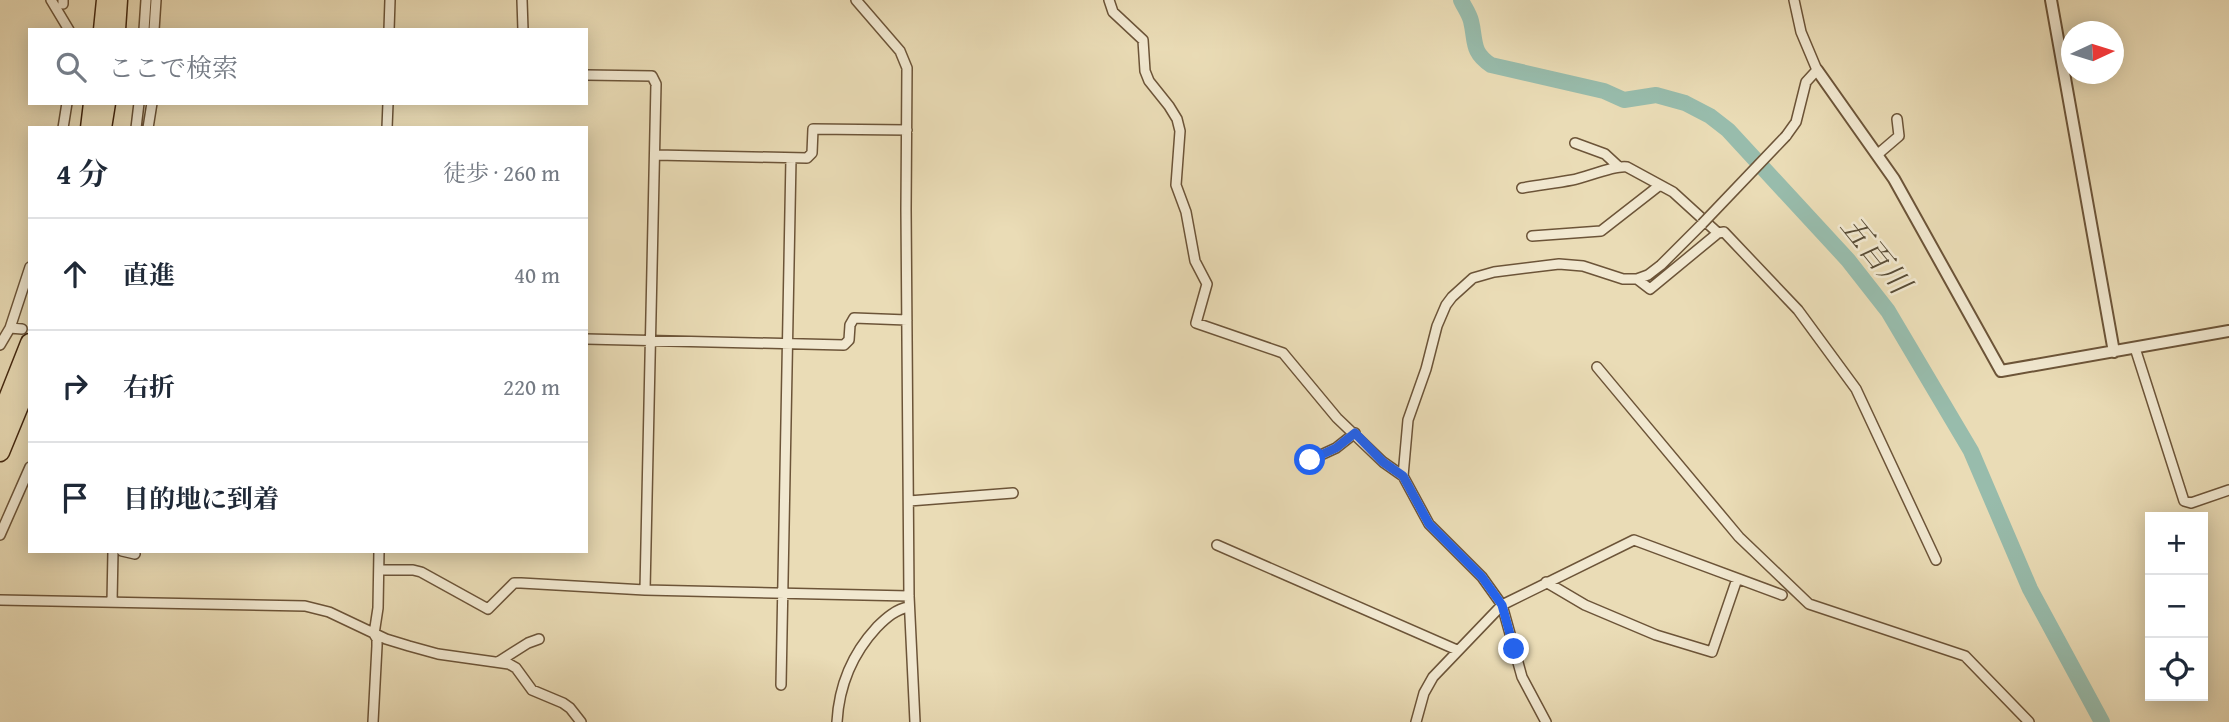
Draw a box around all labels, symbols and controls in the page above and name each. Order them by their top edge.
north arrow [2061,21,2124,84]
search box [28,28,588,105]
icon: search [52,48,90,86]
text: ここで検索 [108,48,238,87]
text: 4 分 [56,151,108,195]
text: 徒歩 · 260 m [443,156,560,189]
water label: 五百川 [1831,205,1923,305]
icon: ahead [56,255,94,293]
text: 直進 [123,255,175,294]
text: 40 m [514,258,560,291]
icon: right [56,367,94,405]
text: 右折 [123,367,175,406]
text: 220 m [503,370,560,403]
route start [1294,444,1325,475]
icon: arrive [56,479,94,517]
text: 目的地に到着 [123,479,279,518]
map controls [2145,512,2208,701]
button: + [2145,512,2208,575]
button: − [2145,575,2208,638]
route end [1498,633,1529,664]
button: locate [2145,638,2208,701]

